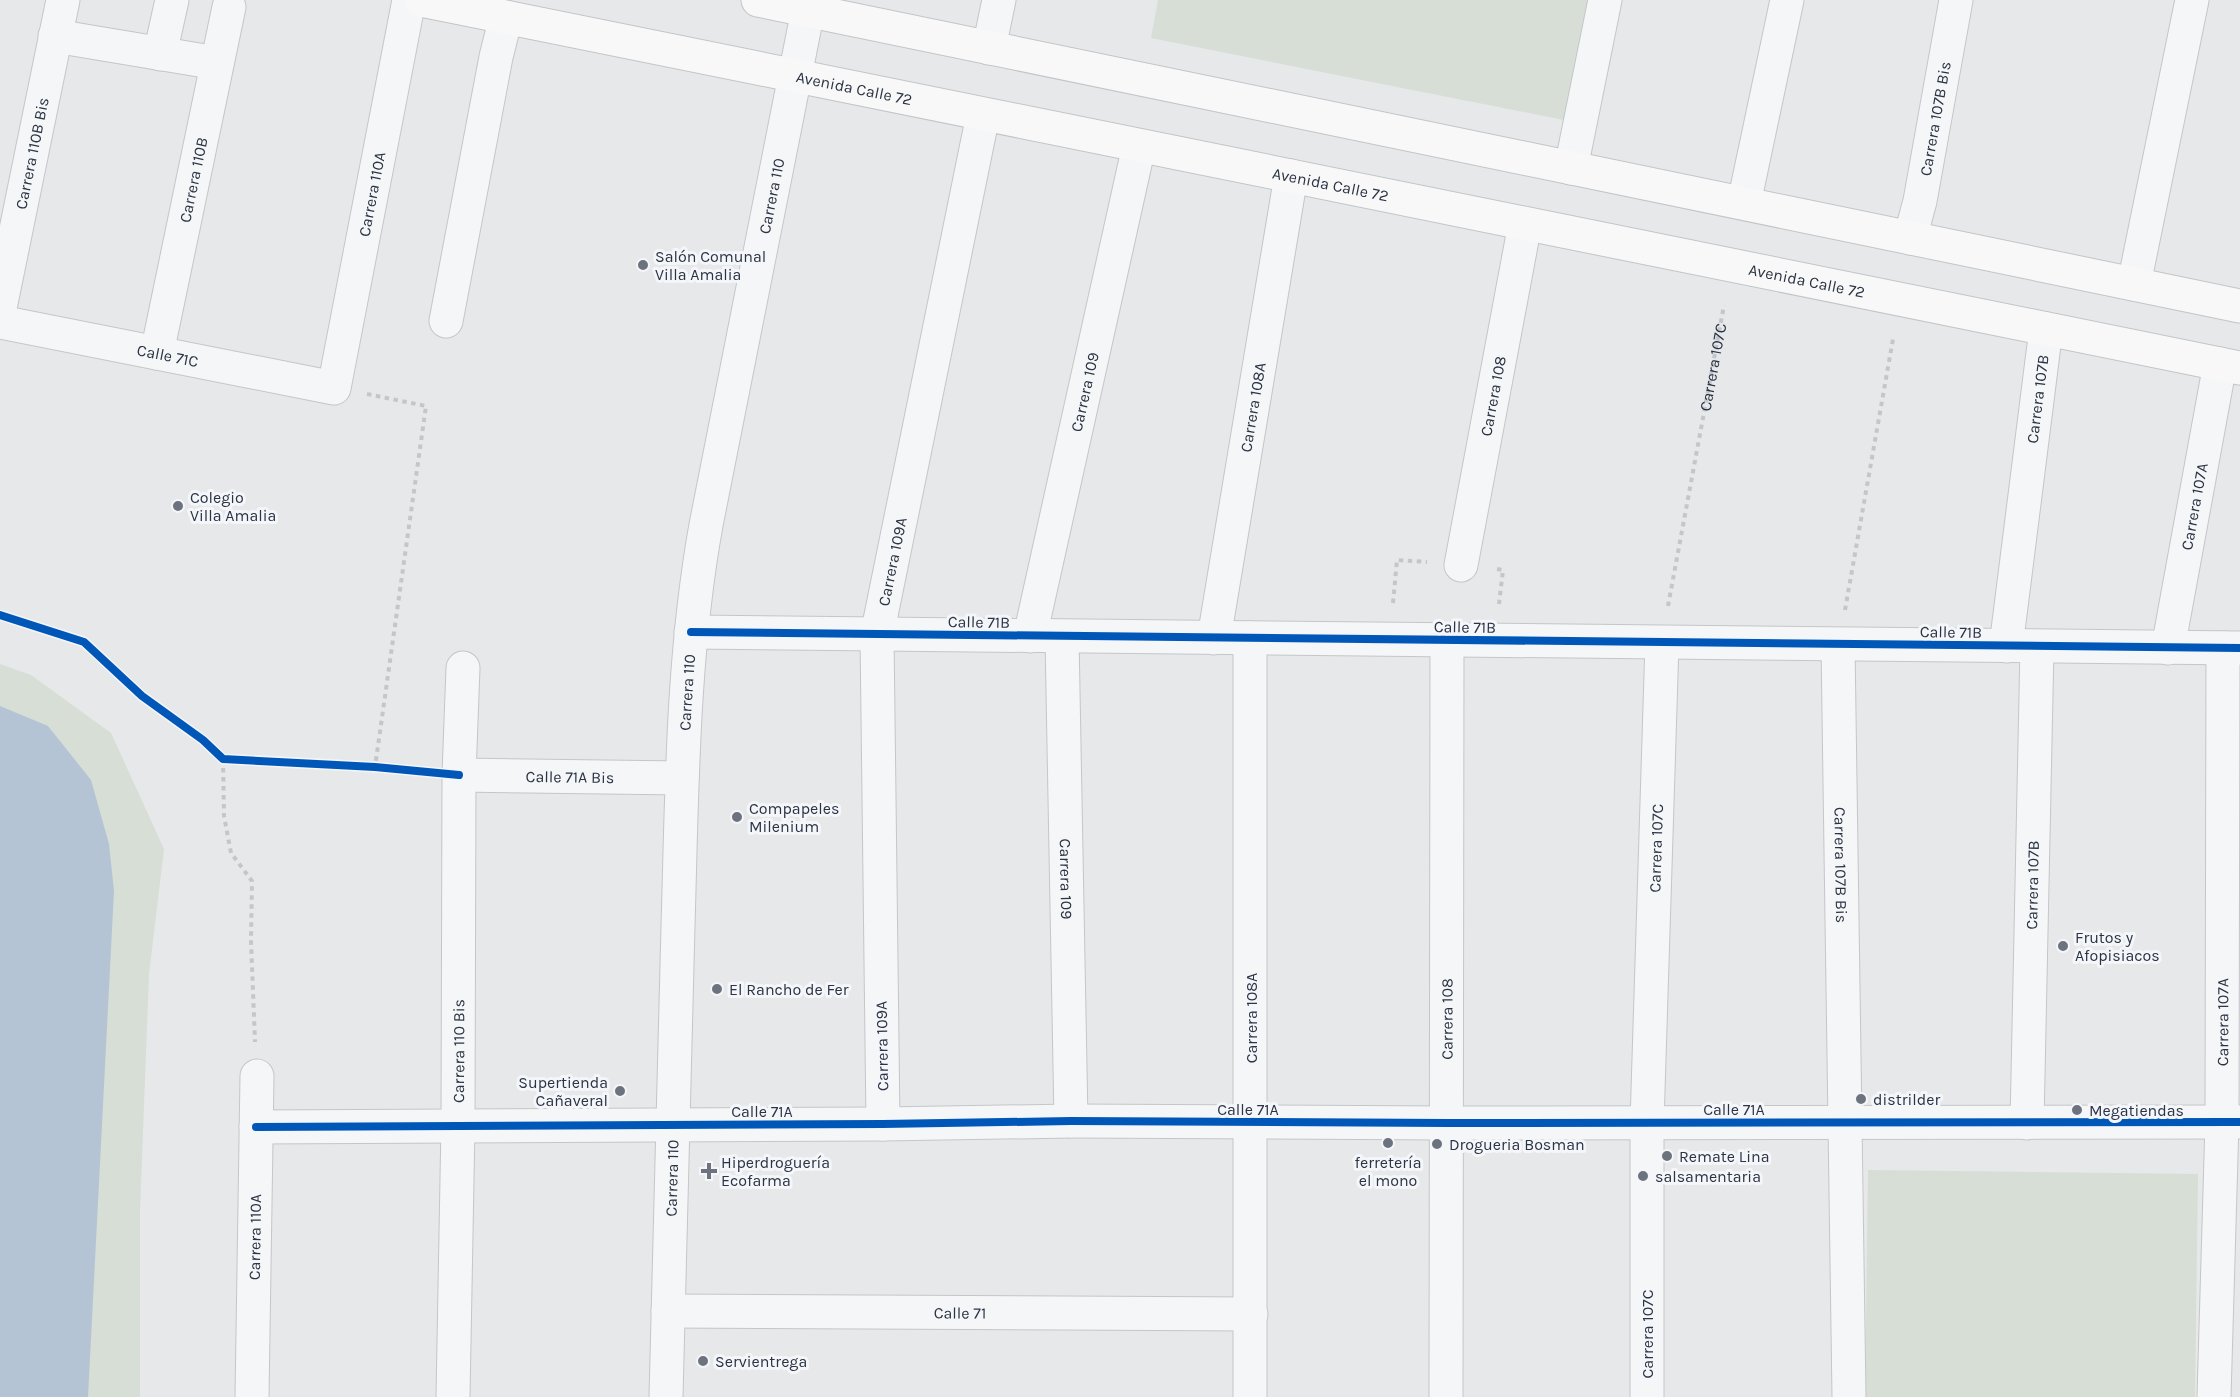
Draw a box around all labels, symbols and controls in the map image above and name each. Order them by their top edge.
street label: Carrera 107B Bis [1915,60,1954,177]
street label: Avenida Calle 72 [794,67,914,109]
street label: Carrera 110B Bis [11,96,52,211]
street label: Carrera 110B [175,135,211,224]
street label: Carrera 110A [354,150,389,238]
street label: Carrera 110 [754,156,788,236]
street label: Avenida Calle 72 [1271,163,1390,205]
place label: Salón Comunal Villa Amalia [655,247,766,284]
marker: Salón Comunal Villa Amalia [636,258,650,272]
street label: Avenida Calle 72 [1747,259,1867,301]
street label: Carrera 107C [1695,321,1730,413]
street label: Calle 71C [135,340,200,371]
street label: Carrera 109 [1066,350,1102,434]
street label: Carrera 108 [1476,354,1510,438]
street label: Carrera 107B [2022,354,2052,444]
street label: Carrera 108A [1236,361,1269,453]
street label: Carrera 107A [2177,461,2211,552]
place label: Colegio Villa Amalia [190,488,276,525]
marker: Colegio Villa Amalia [171,499,185,513]
street label: Carrera 109A [874,515,910,608]
street label: Calle 71B [948,612,1010,632]
street label: Calle 71B [1434,617,1496,637]
street label: Calle 71B [1920,622,1982,642]
street label: Carrera 110 [675,653,699,731]
street label: Calle 71A Bis [526,766,614,787]
place label: Compapeles Milenium [749,799,839,836]
street label: Carrera 107C [1645,803,1666,893]
street label: Carrera 107B Bis [1831,807,1852,923]
marker: Compapeles Milenium [730,810,744,824]
street label: Carrera 109 [1056,838,1077,920]
street label: Carrera 107B [2022,840,2042,930]
place label: Frutos y Afopisiacos [2075,928,2160,965]
marker: Frutos y Afopisiacos [2056,939,2070,953]
street label: Carrera 108A [1242,973,1261,1063]
street label: Carrera 108 [1437,978,1456,1060]
street label: Carrera 107A [2213,978,2232,1066]
place label: El Rancho de Fer [729,980,849,999]
marker: El Rancho de Fer [710,982,724,996]
street label: Carrera 110 Bis [449,999,468,1103]
street label: Carrera 109A [872,1001,892,1091]
place label: Supertienda Cañaveral [518,1073,608,1110]
marker: Supertienda Cañaveral [613,1084,627,1098]
place label: distrilder [1873,1090,1940,1109]
marker: distrilder [1854,1092,1868,1106]
street label: Calle 71A [1217,1100,1279,1119]
street label: Calle 71A [1703,1100,1765,1119]
place label: Megatiendas [2089,1101,2184,1120]
street label: Calle 71A [731,1102,793,1121]
marker: Megatiendas [2070,1103,2084,1117]
place label: Drogueria Bosman [1449,1135,1585,1154]
marker: ferretería el mono [1381,1136,1395,1150]
marker: Drogueria Bosman [1430,1137,1444,1151]
street label: Carrera 110 [661,1139,682,1217]
place label: Remate Lina [1679,1147,1770,1166]
marker: Remate Lina [1660,1149,1674,1163]
place label: Hiperdroguería Ecofarma [721,1153,830,1190]
place label: ferretería el mono [1354,1153,1422,1190]
marker: Hiperdroguería Ecofarma [702,1164,716,1178]
place label: salsamentaria [1655,1167,1761,1186]
marker: salsamentaria [1636,1169,1650,1183]
street label: Carrera 110A [244,1194,265,1280]
street label: Carrera 107C [1638,1289,1657,1378]
street label: Calle 71 [934,1303,986,1322]
place label: Servientrega [715,1352,807,1371]
marker: Servientrega [696,1354,710,1368]

